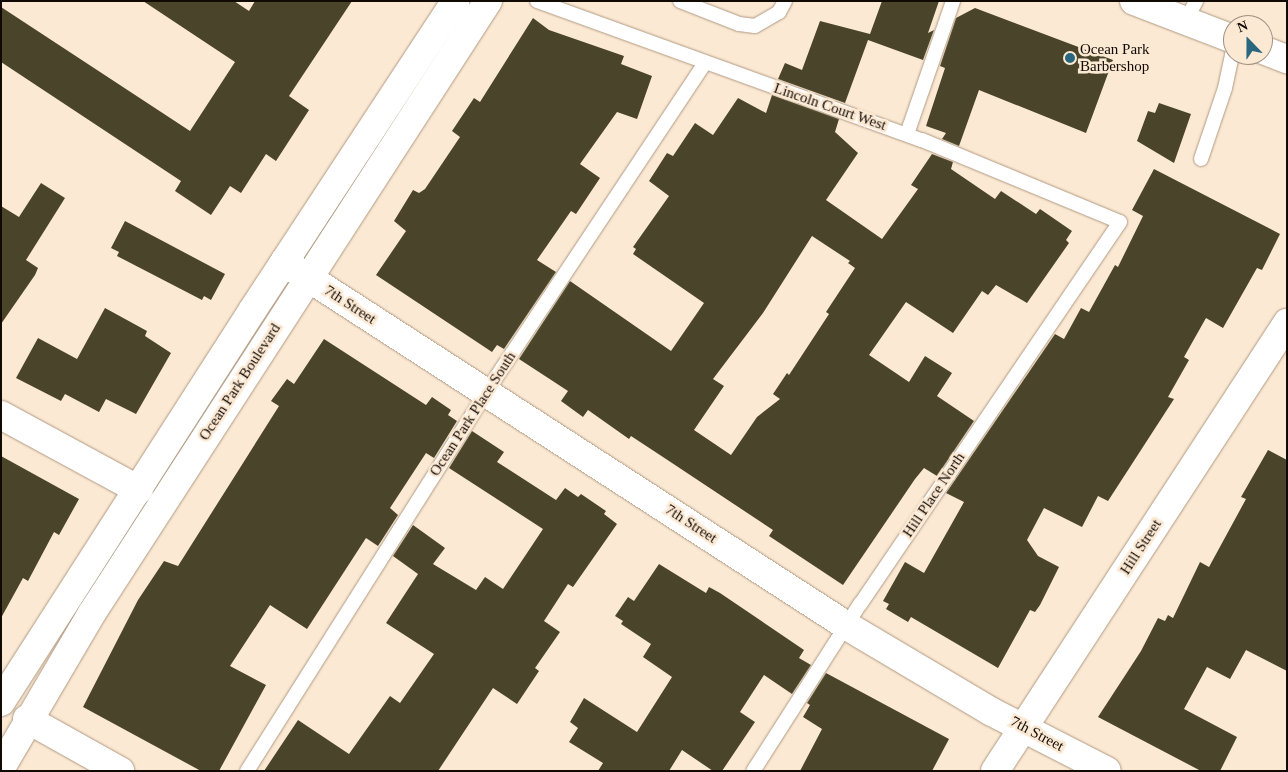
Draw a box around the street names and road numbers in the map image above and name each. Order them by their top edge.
street label: Lincoln Court West [771,79,889,135]
street label: 7th Street [321,282,379,328]
street label: Ocean Park Boulevard [195,320,285,444]
street label: Ocean Park Place South [426,348,520,480]
street label: Hill Place North [899,449,969,541]
street label: 7th Street [662,501,720,547]
street label: Hill Street [1117,516,1165,578]
street label: 7th Street [1007,712,1067,756]

